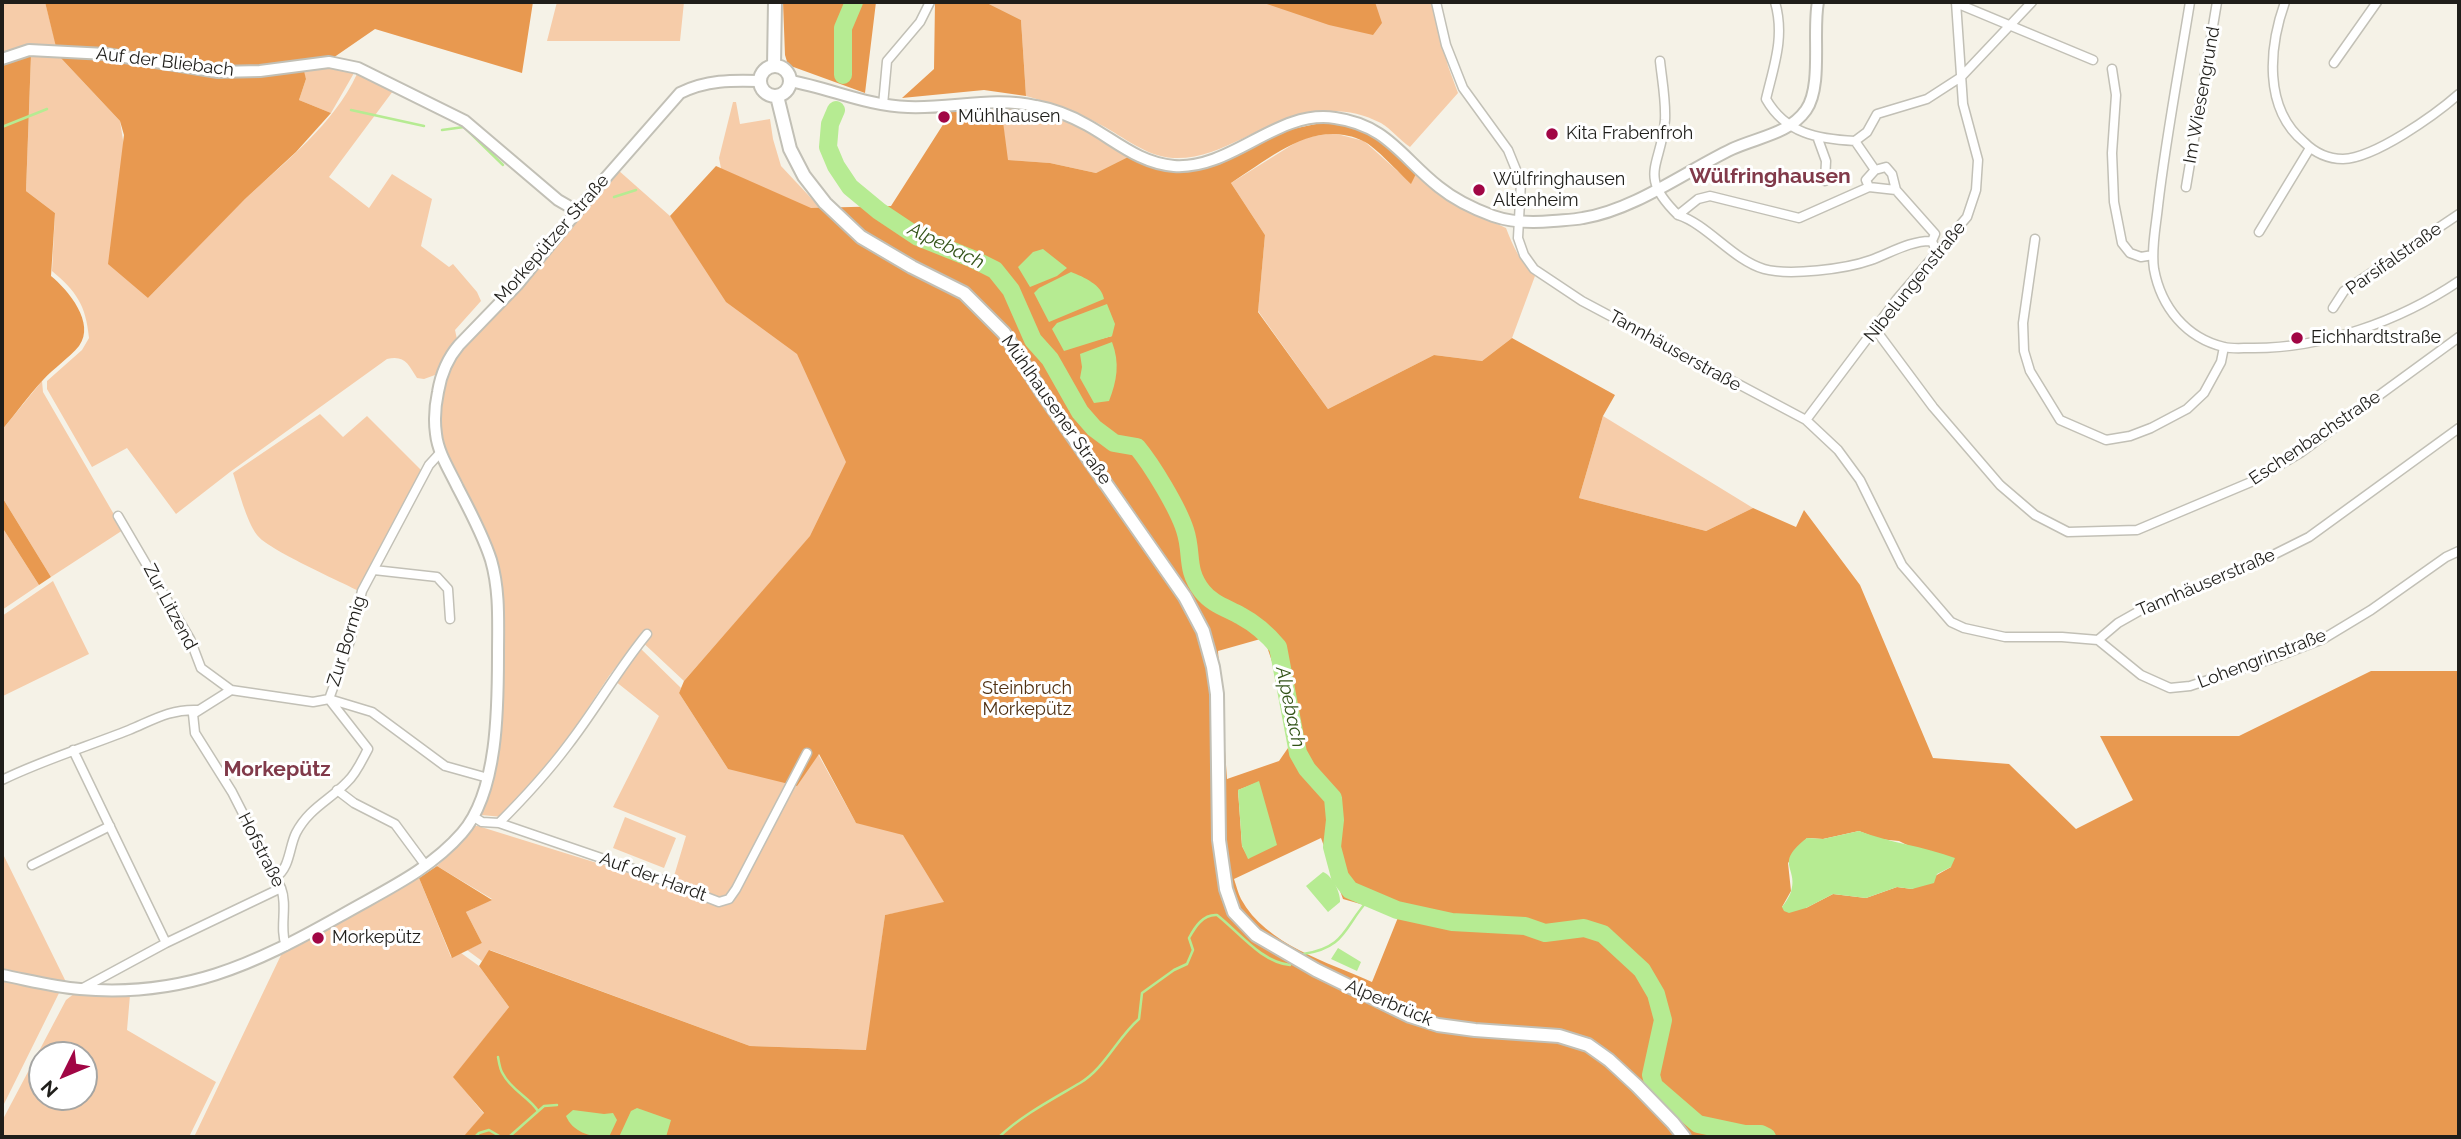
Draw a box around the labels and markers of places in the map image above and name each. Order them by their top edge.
place label: Mühlhausen [958,106,1061,128]
marker: Mühlhausen [936,109,952,125]
place label: Kita Frabenfroh [1566,123,1693,145]
marker: Kita Frabenfroh [1544,126,1560,142]
place label: Wülfringhausen Altenheim [1493,169,1625,212]
marker: Wülfringhausen Altenheim [1471,182,1487,198]
place label: Eichhardtstraße [2311,327,2441,349]
marker: Eichhardtstraße [2289,330,2305,346]
place label: Morkepütz [332,927,421,949]
marker: Morkepütz [310,930,326,946]

